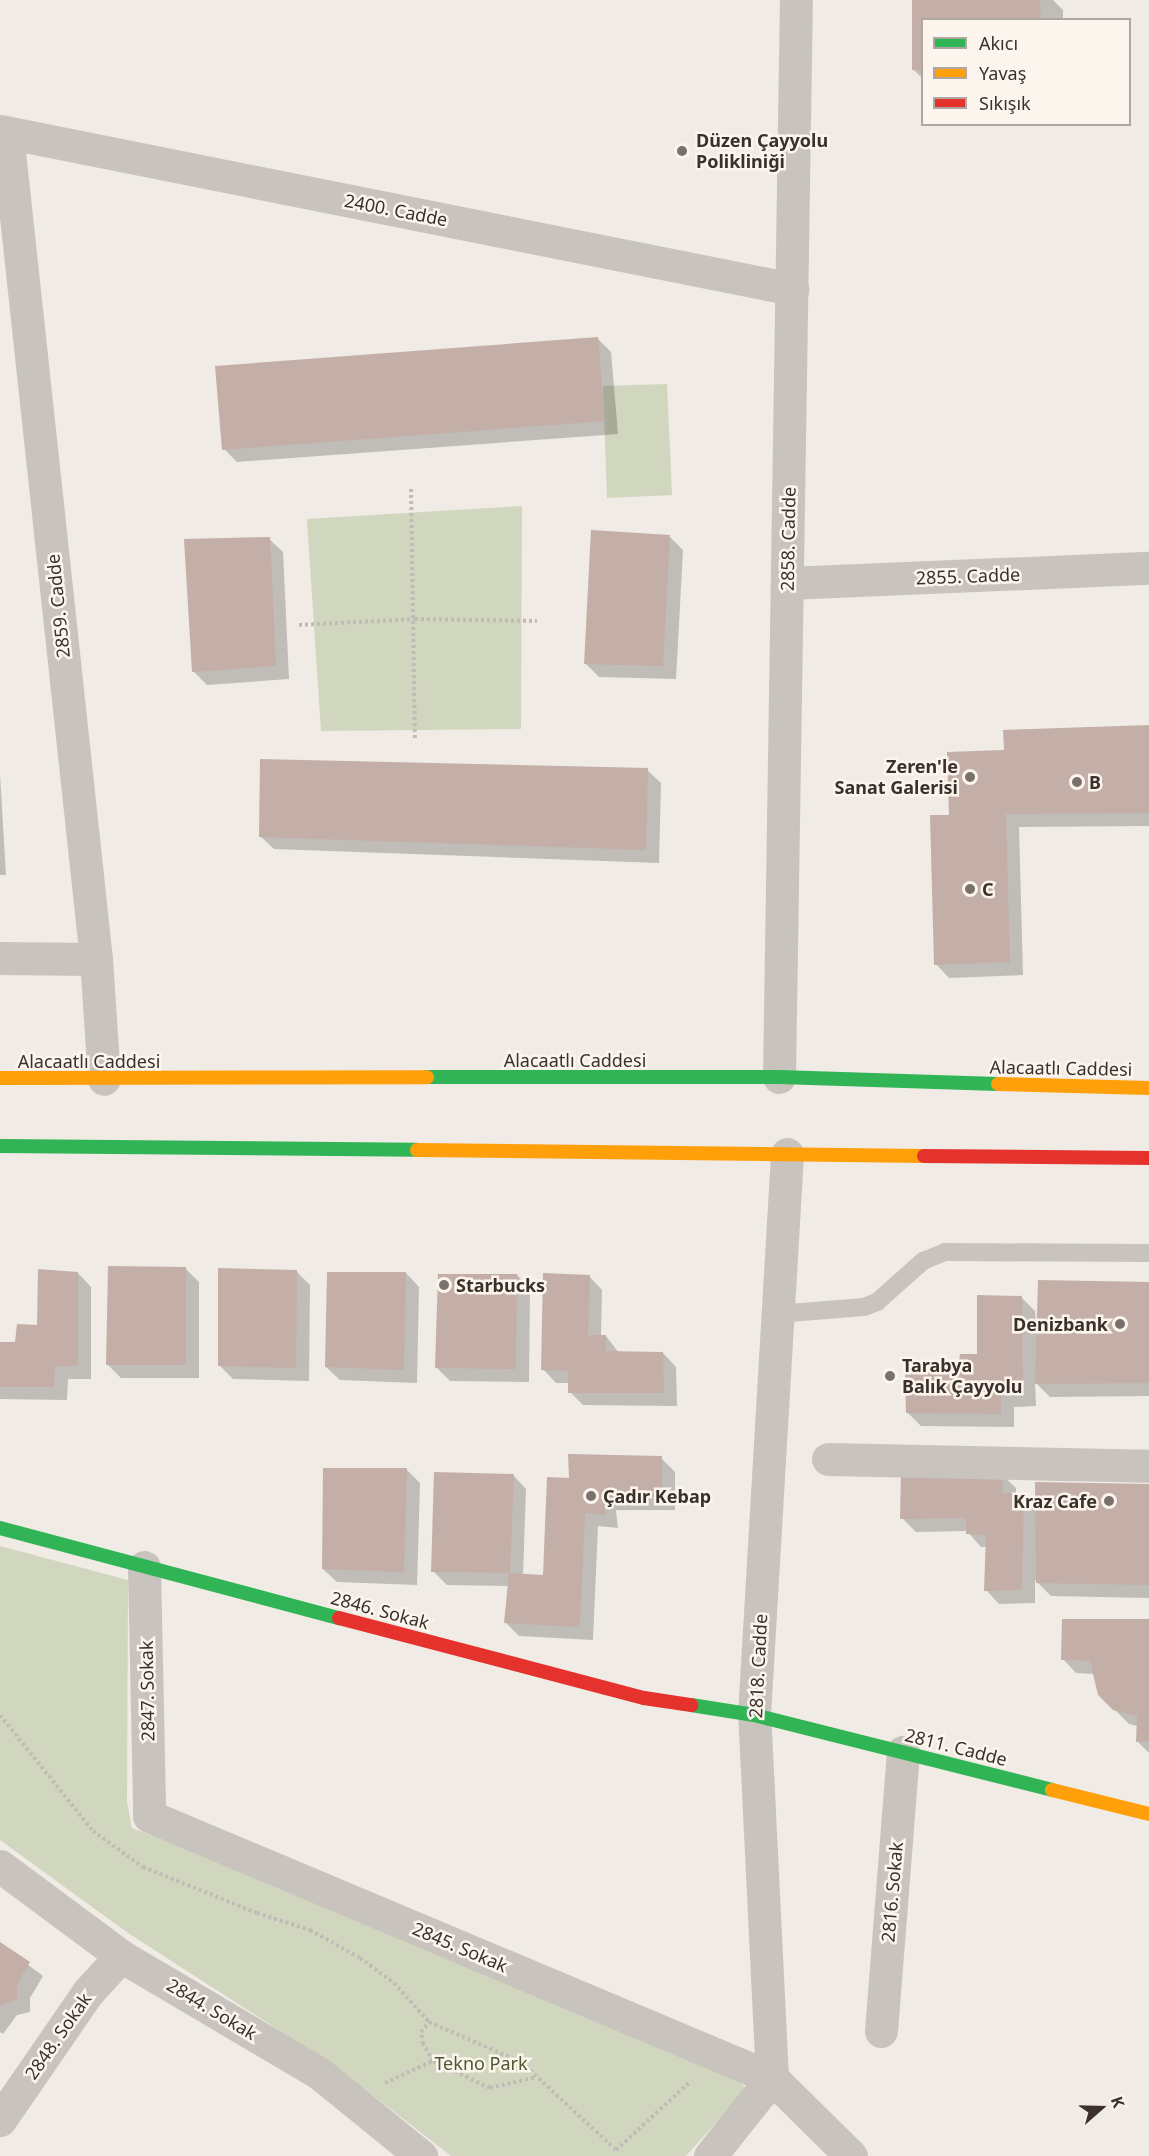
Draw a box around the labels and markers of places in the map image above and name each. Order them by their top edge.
place label: Düzen Çayyolu Polikliniği [696,130,828,172]
marker: Düzen Çayyolu Polikliniği [673,142,691,160]
place label: Zeren'le Sanat Galerisi [835,756,958,798]
marker: Zeren'le Sanat Galerisi [963,770,977,784]
place label: B [1089,771,1101,793]
marker: B [1070,775,1084,789]
place label: C [982,878,994,900]
marker: C [963,882,977,896]
place label: Starbucks [456,1274,545,1296]
marker: Starbucks [437,1278,451,1292]
place label: Denizbank [1013,1313,1108,1335]
marker: Denizbank [1113,1317,1127,1331]
place label: Tarabya Balık Çayyolu [902,1355,1023,1398]
marker: Tarabya Balık Çayyolu [883,1369,897,1383]
place label: Çadır Kebap [603,1485,711,1507]
marker: Çadır Kebap [584,1489,598,1503]
place label: Kraz Cafe [1013,1490,1097,1512]
marker: Kraz Cafe [1102,1494,1116,1508]

